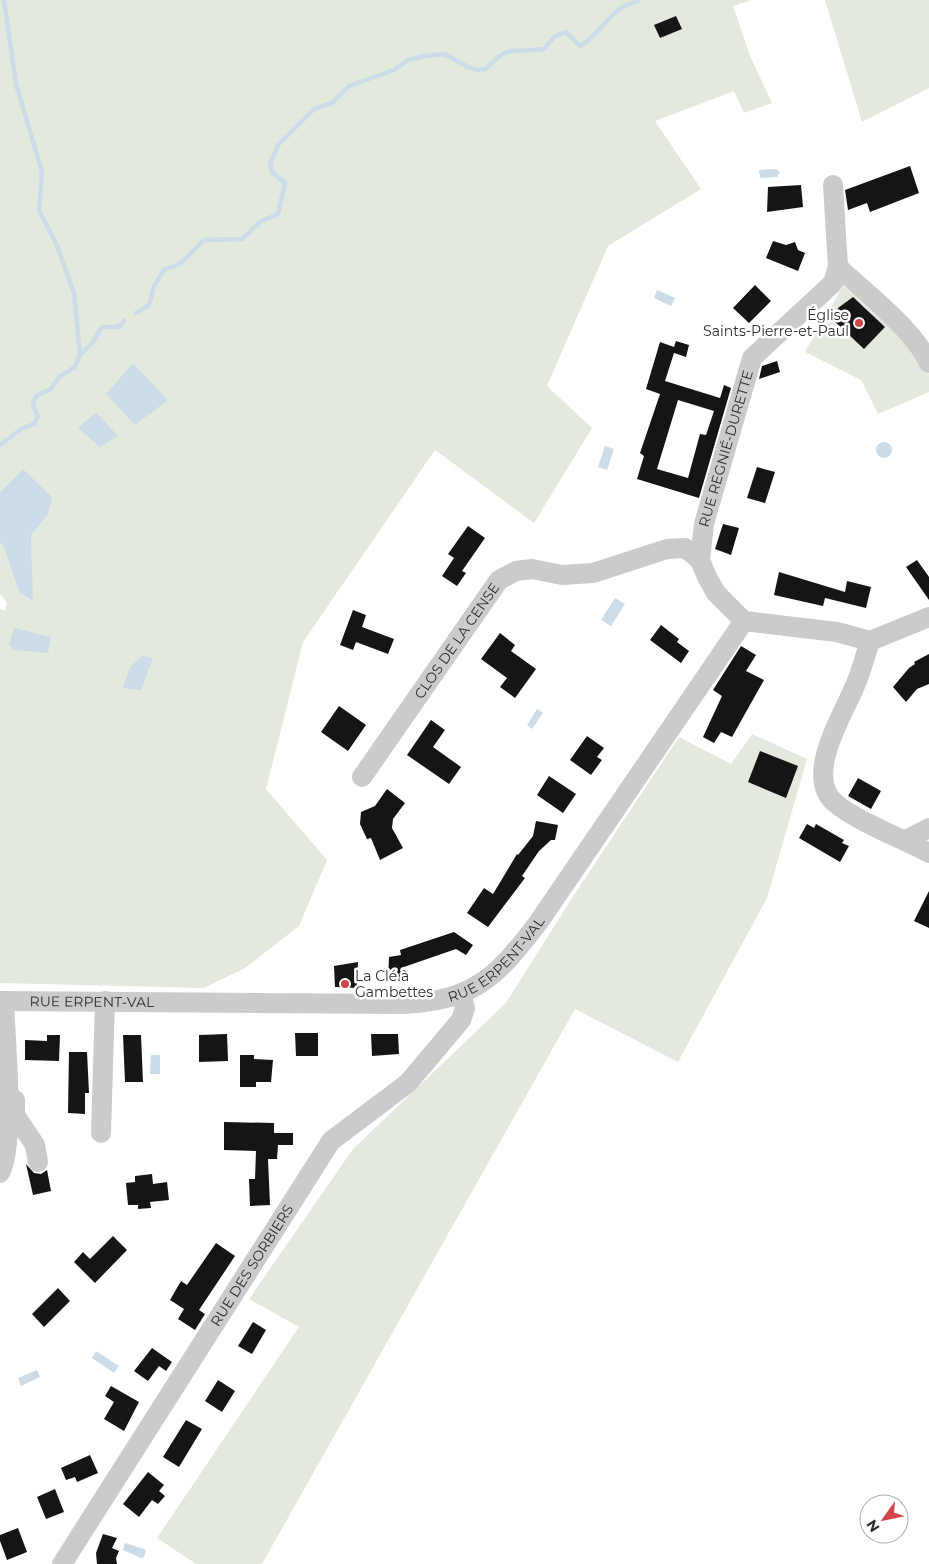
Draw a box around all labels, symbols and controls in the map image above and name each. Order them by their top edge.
place label: Église Saints-Pierre-et-Paul [703,306,849,340]
marker: Église Saints-Pierre-et-Paul [853,317,865,329]
street label: RUE REGNIÉ-DURETTE [695,368,757,529]
street label: CLOS DE LA CENSE [410,579,503,702]
street label: RUE ERPENT-VAL [446,913,549,1006]
place label: La Clé à Gambettes [355,967,433,1001]
marker: La Clé à Gambettes [339,978,351,990]
street label: RUE ERPENT-VAL [30,992,155,1011]
street label: RUE DES SORBIERS [207,1201,297,1330]
north arrow [859,1494,909,1544]
text: N [862,1516,884,1536]

